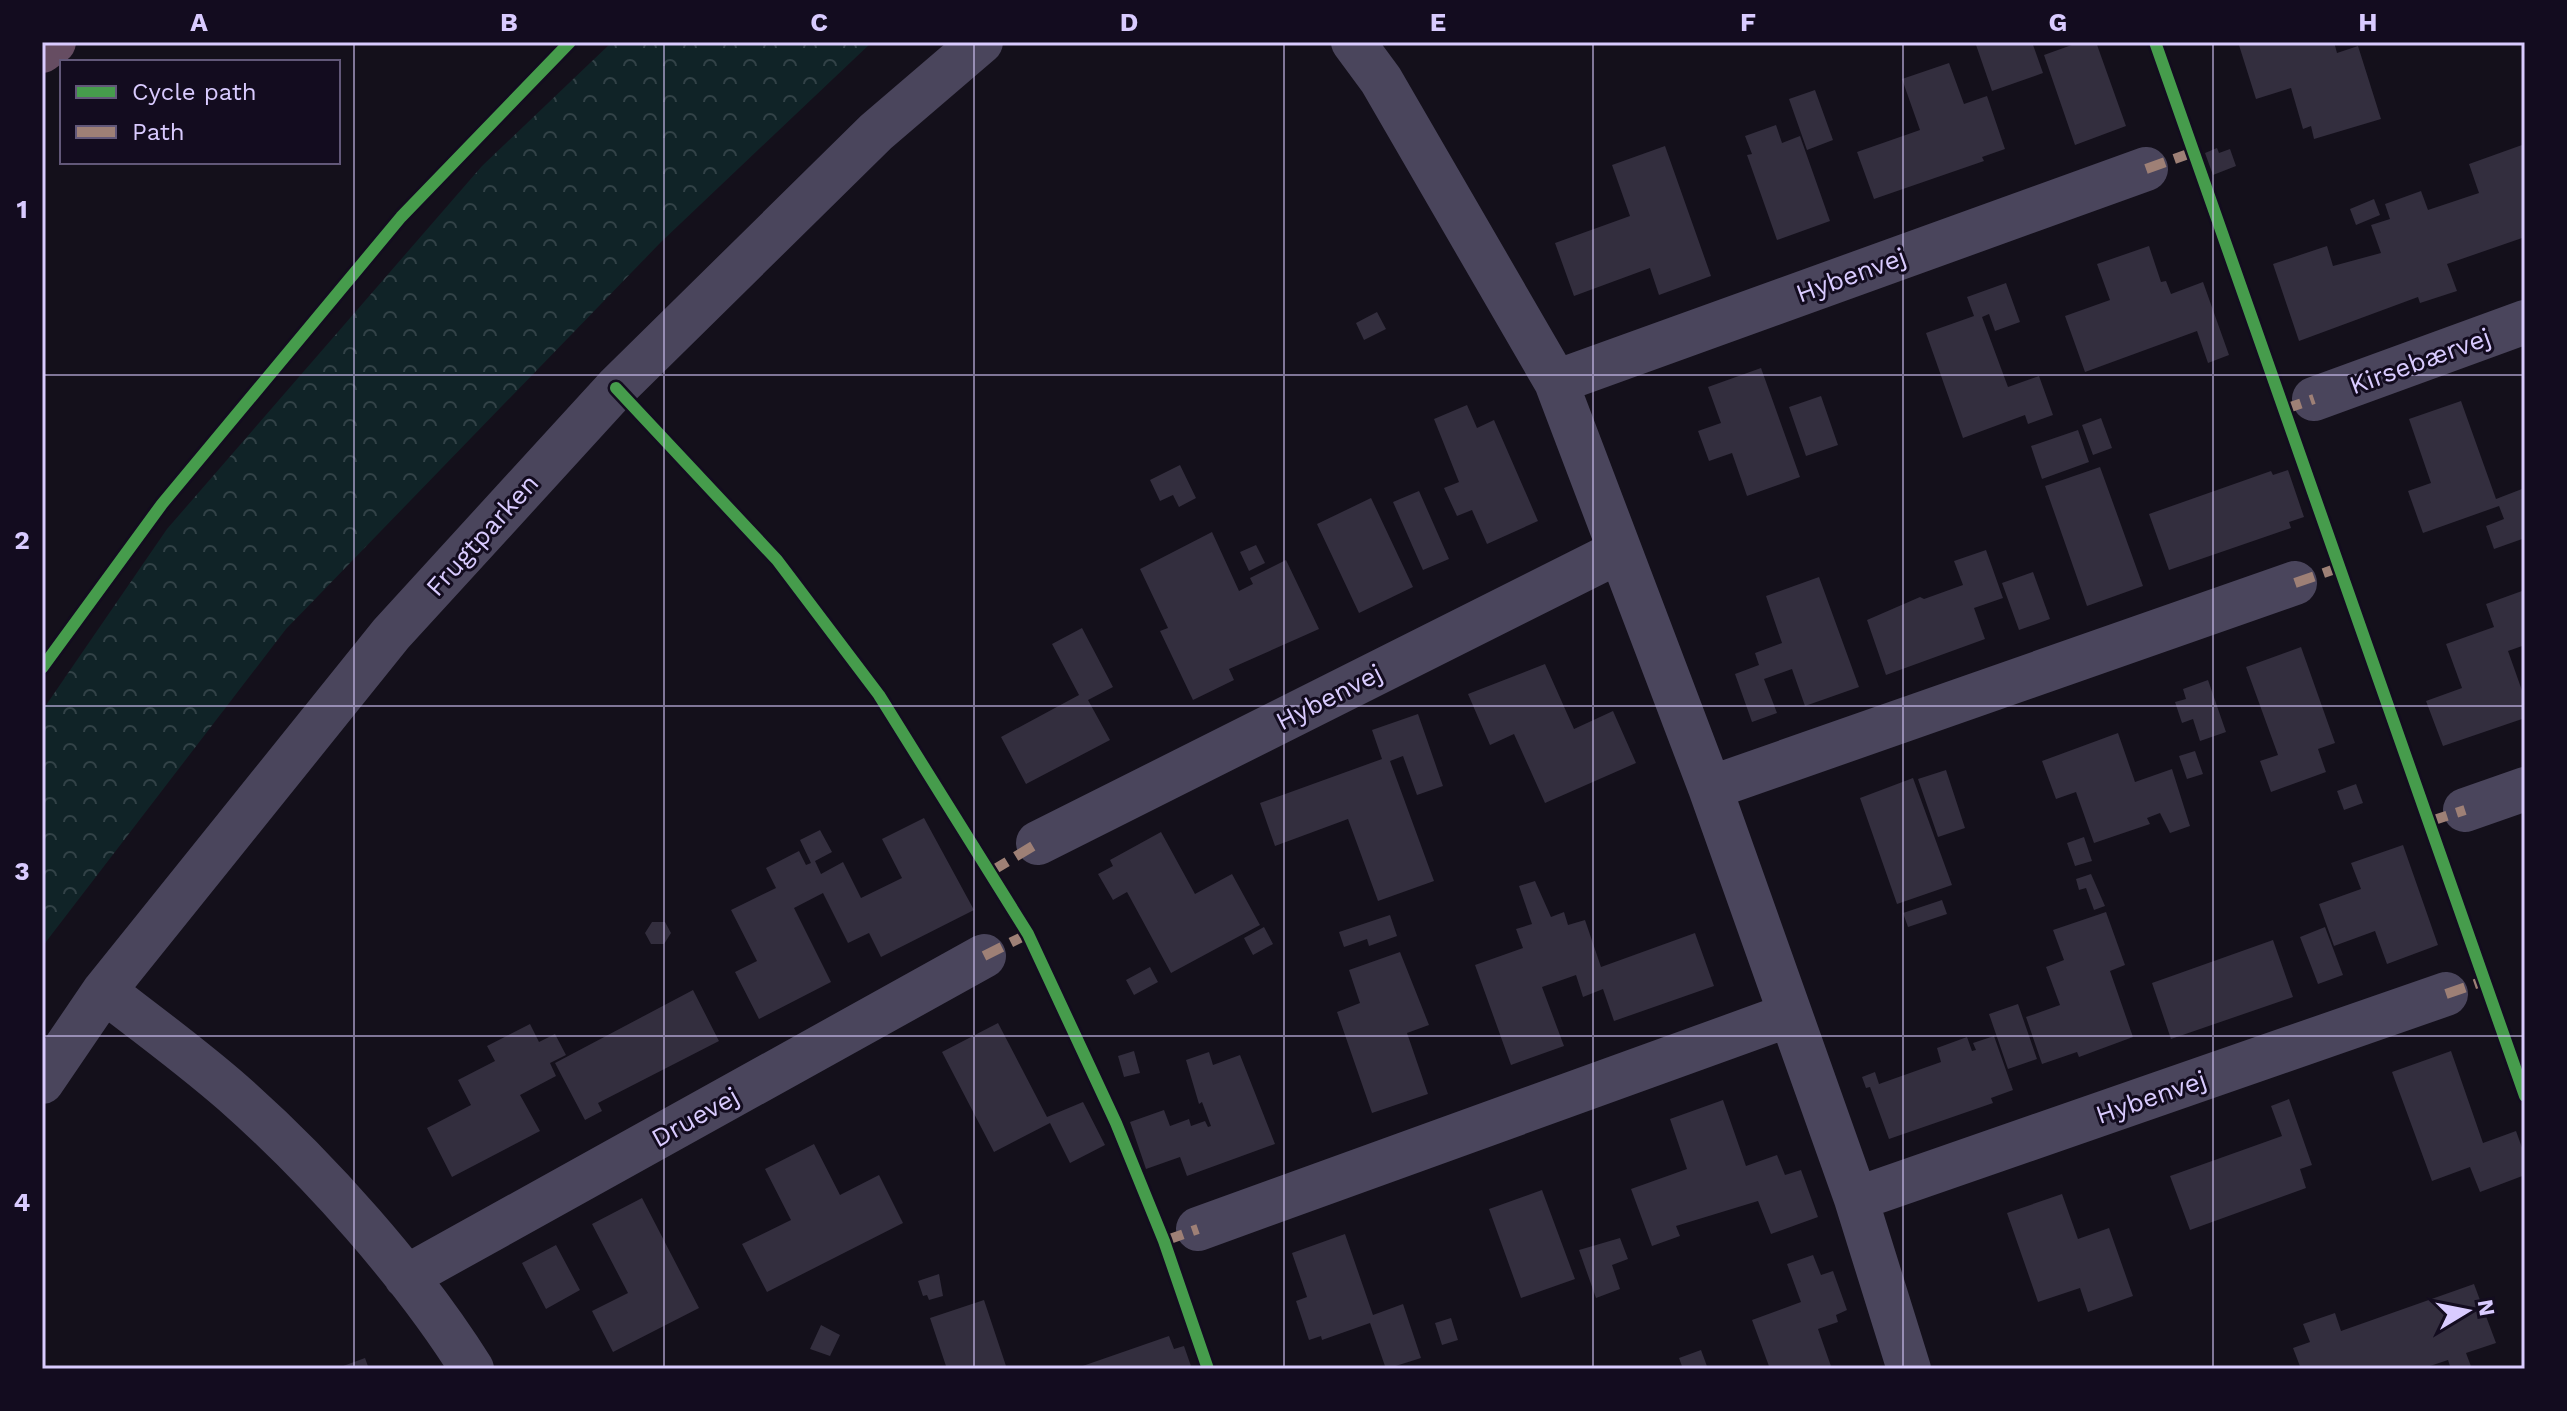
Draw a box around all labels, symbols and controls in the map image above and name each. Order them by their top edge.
text: A [190,7,208,37]
text: B [500,7,518,37]
text: C [810,7,828,37]
text: D [1120,7,1138,37]
text: E [1430,7,1446,37]
text: F [1740,7,1756,37]
text: G [2049,7,2067,37]
text: H [2358,7,2378,37]
legend [60,60,340,164]
text: Cycle path [132,78,257,106]
text: Path [132,118,185,146]
text: 1 [16,194,28,224]
street label: Hybenvej [1792,241,1910,309]
street label: Kirsebærvej [2345,322,2495,400]
street label: Frugtparken [420,468,544,602]
text: 2 [14,525,30,555]
street label: Hybenvej [1271,658,1387,736]
text: 3 [14,856,30,886]
street label: Hybenvej [2092,1064,2210,1130]
street label: Druevej [646,1081,744,1153]
text: 4 [14,1187,31,1217]
north arrow [2427,1271,2507,1351]
text: N [2472,1297,2500,1318]

